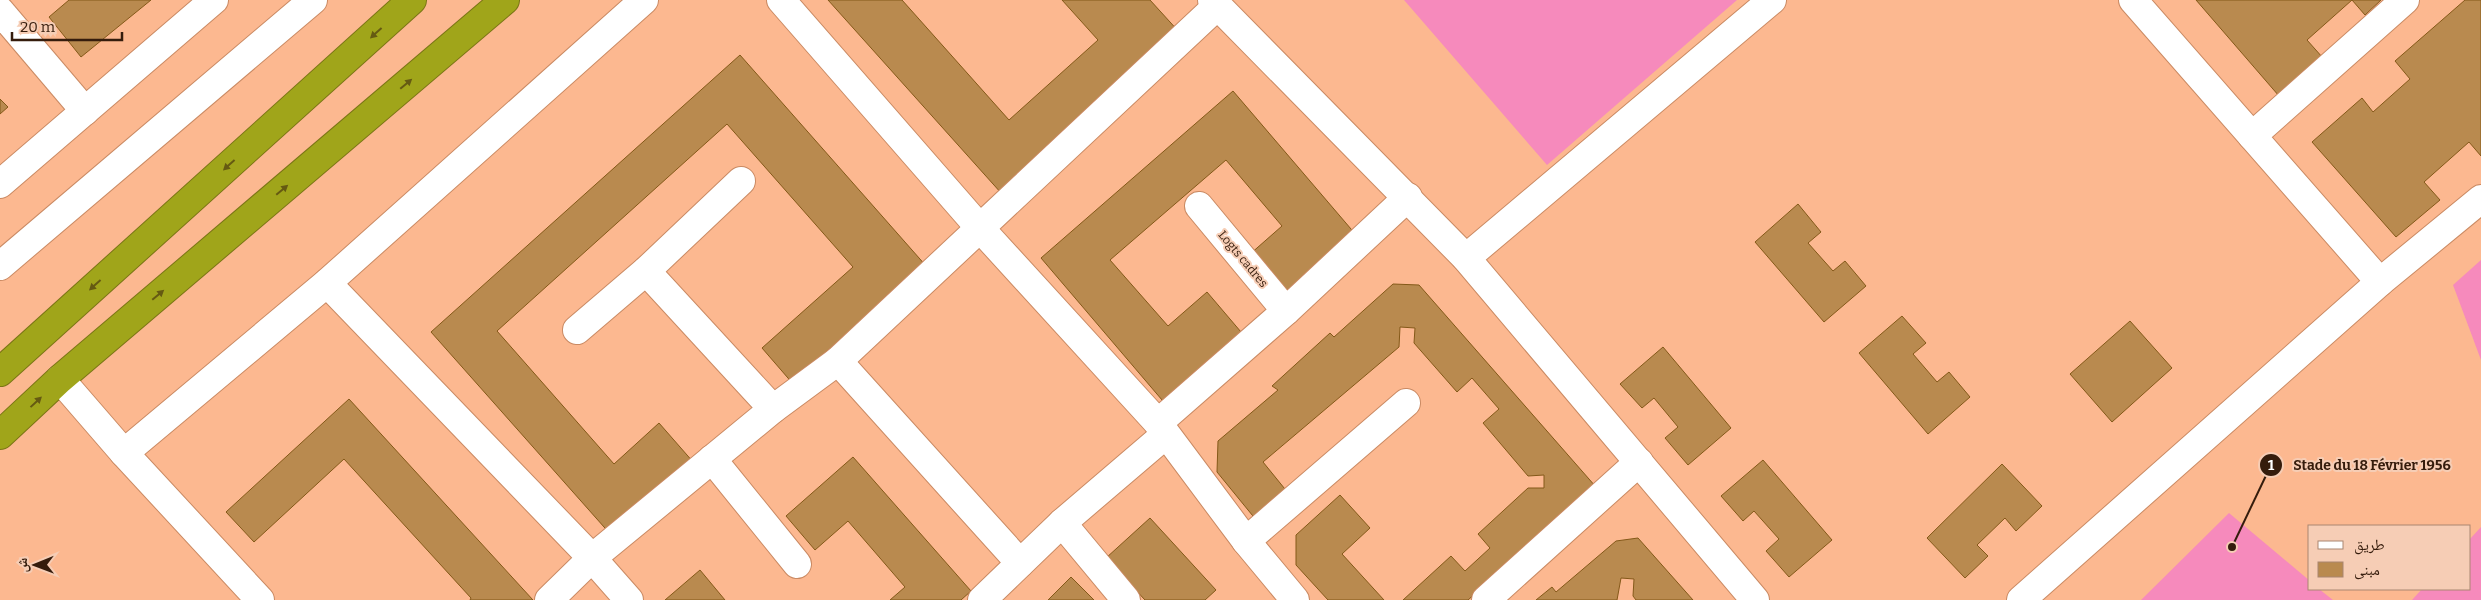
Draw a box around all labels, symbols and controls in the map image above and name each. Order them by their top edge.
scale bar [12,10,122,42]
text: 20 m [20,18,56,36]
one-way arrow [370,27,382,39]
one-way arrow [399,79,412,90]
one-way arrow [224,159,236,171]
one-way arrow [276,185,288,196]
street label: Logts cadres [1215,228,1271,290]
one-way arrow [89,280,102,291]
one-way arrow [152,290,165,301]
one-way arrow [29,396,41,408]
callout: Stade du 18 Février 1956 [2259,450,2461,479]
text: 1 [2268,456,2275,474]
text: Stade du 18 Février 1956 [2293,457,2451,474]
legend [2308,525,2471,590]
text: طريق [2354,536,2385,555]
north arrow [10,540,60,590]
text: ش [14,558,31,573]
text: مبنى [2354,561,2380,580]

